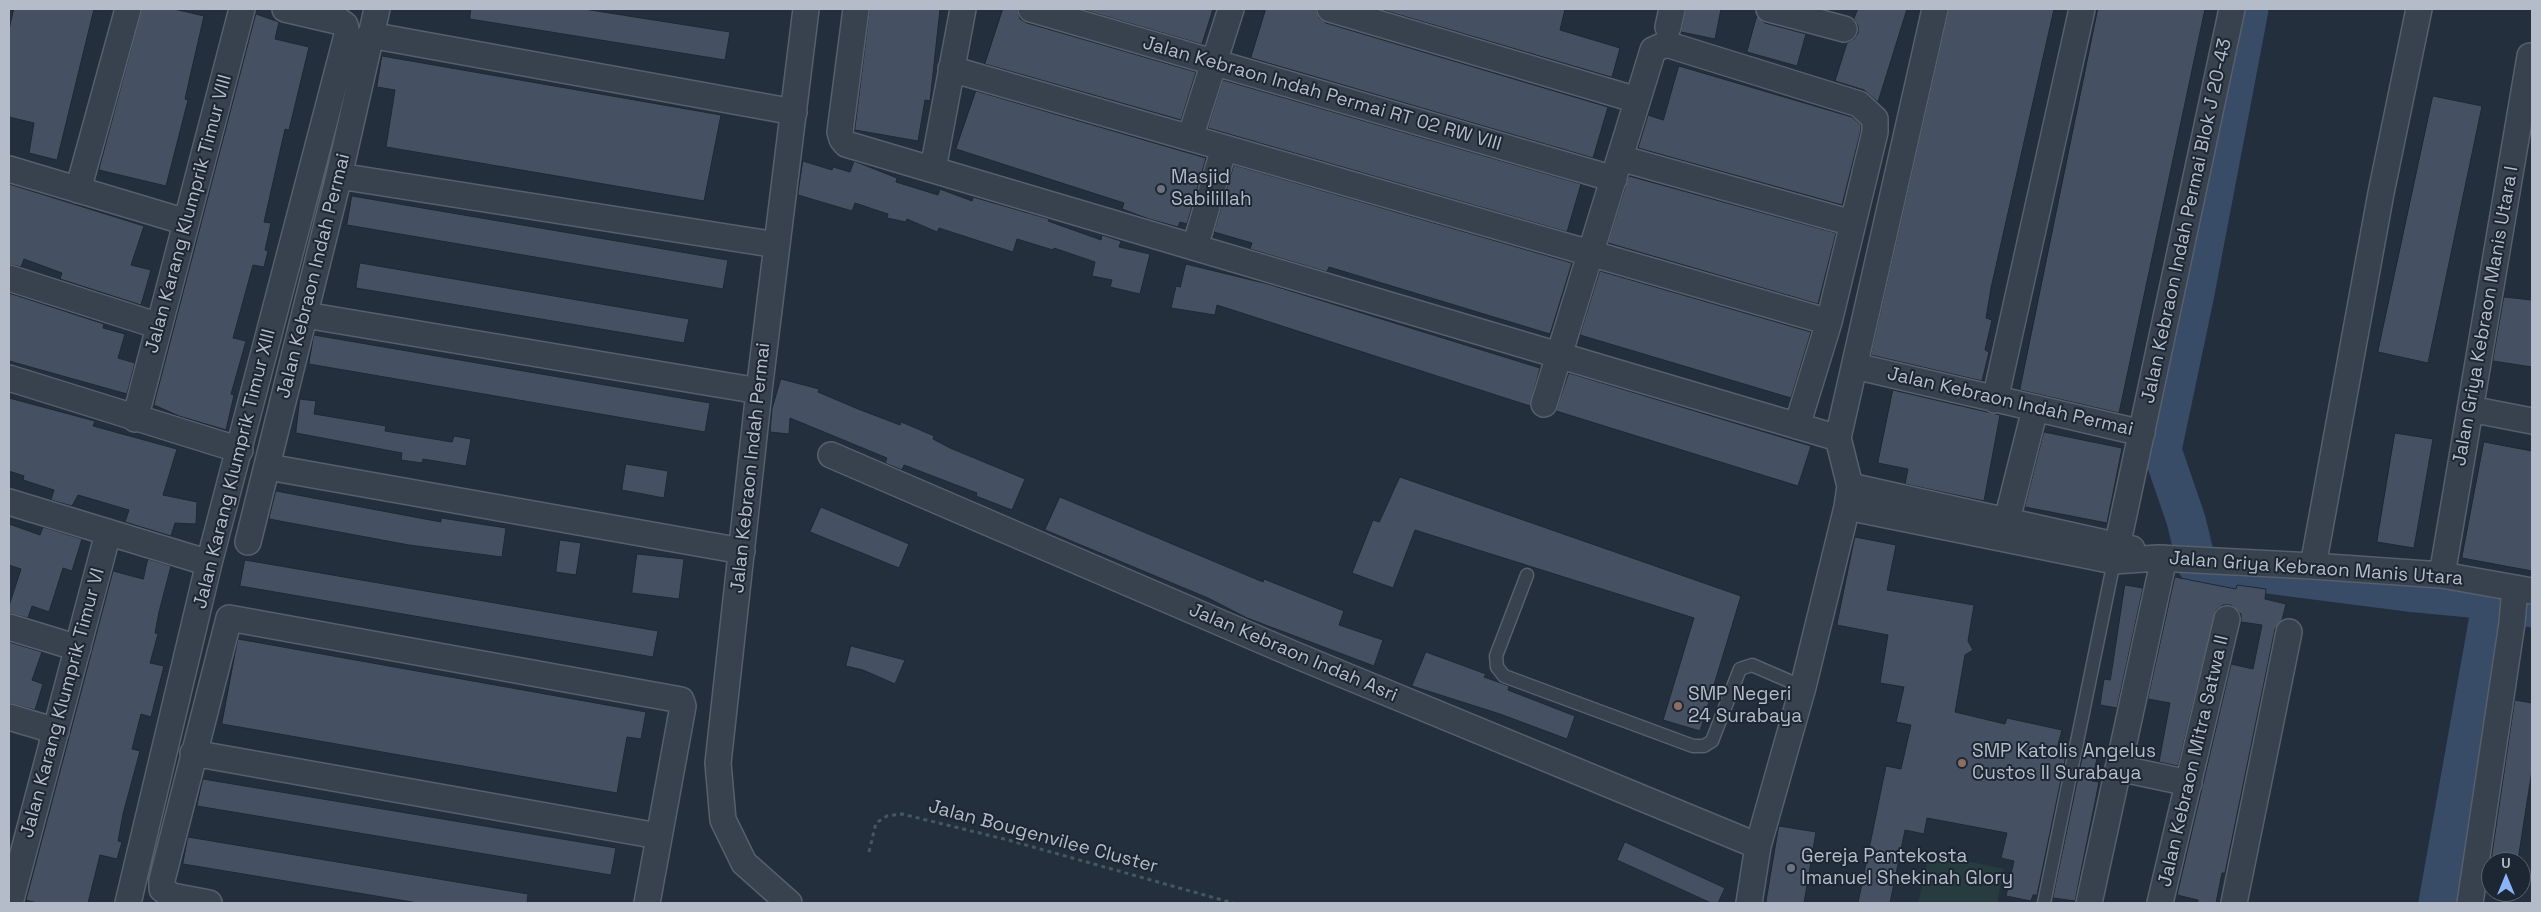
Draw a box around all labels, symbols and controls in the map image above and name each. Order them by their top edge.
street label: Jalan Kebraon Indah Permai RT 02 RW VIII [1140,32,1504,156]
street label: Jalan Kebraon Indah Permai Blok J 20-43 [2137,36,2237,406]
street label: Jalan Karang Klumprik Timur VIII [141,72,237,356]
street label: Jalan Kebraon Indah Permai [272,151,356,401]
street label: Jalan Griya Kebraon Manis Utara I [2448,164,2524,468]
place label: Masjid Sabilillah [1171,167,1252,211]
marker: Masjid Sabilillah [1155,183,1167,195]
street label: Jalan Karang Klumprik Timur XIII [189,327,281,611]
street label: Jalan Kebraon Indah Permai [727,342,775,594]
street label: Jalan Kebraon Indah Permai [1885,363,2135,441]
street label: Jalan Griya Kebraon Manis Utara [2168,547,2464,591]
street label: Jalan Karang Klumprik Timur VI [16,566,110,840]
street label: Jalan Kebraon Indah Asri [1185,599,1401,707]
street label: Jalan Kebraon Mitra Satwa II [2154,633,2234,889]
place label: SMP Negeri 24 Surabaya [1688,684,1802,728]
marker: SMP Negeri 24 Surabaya [1672,700,1684,712]
place label: SMP Katolis Angelus Custos II Surabaya [1972,741,2156,785]
marker: SMP Katolis Angelus Custos II Surabaya [1956,757,1968,769]
street label: Jalan Bougenvilee Cluster [926,795,1160,879]
place label: Gereja Pantekosta Imanuel Shekinah Glory [1801,846,2013,890]
north arrow [2481,852,2531,902]
text: U [2501,854,2511,872]
marker: Gereja Pantekosta Imanuel Shekinah Glory [1785,862,1797,874]

